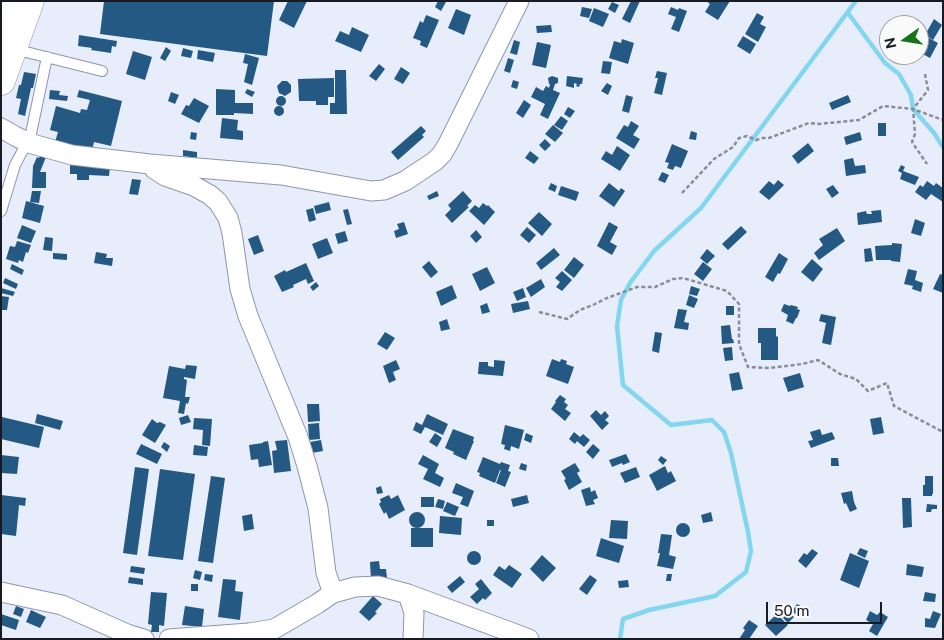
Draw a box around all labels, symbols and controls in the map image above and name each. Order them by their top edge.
north arrow [879,15,929,65]
text: N [881,36,899,50]
scale bar [769,592,885,624]
text: 50 m [774,602,809,619]

